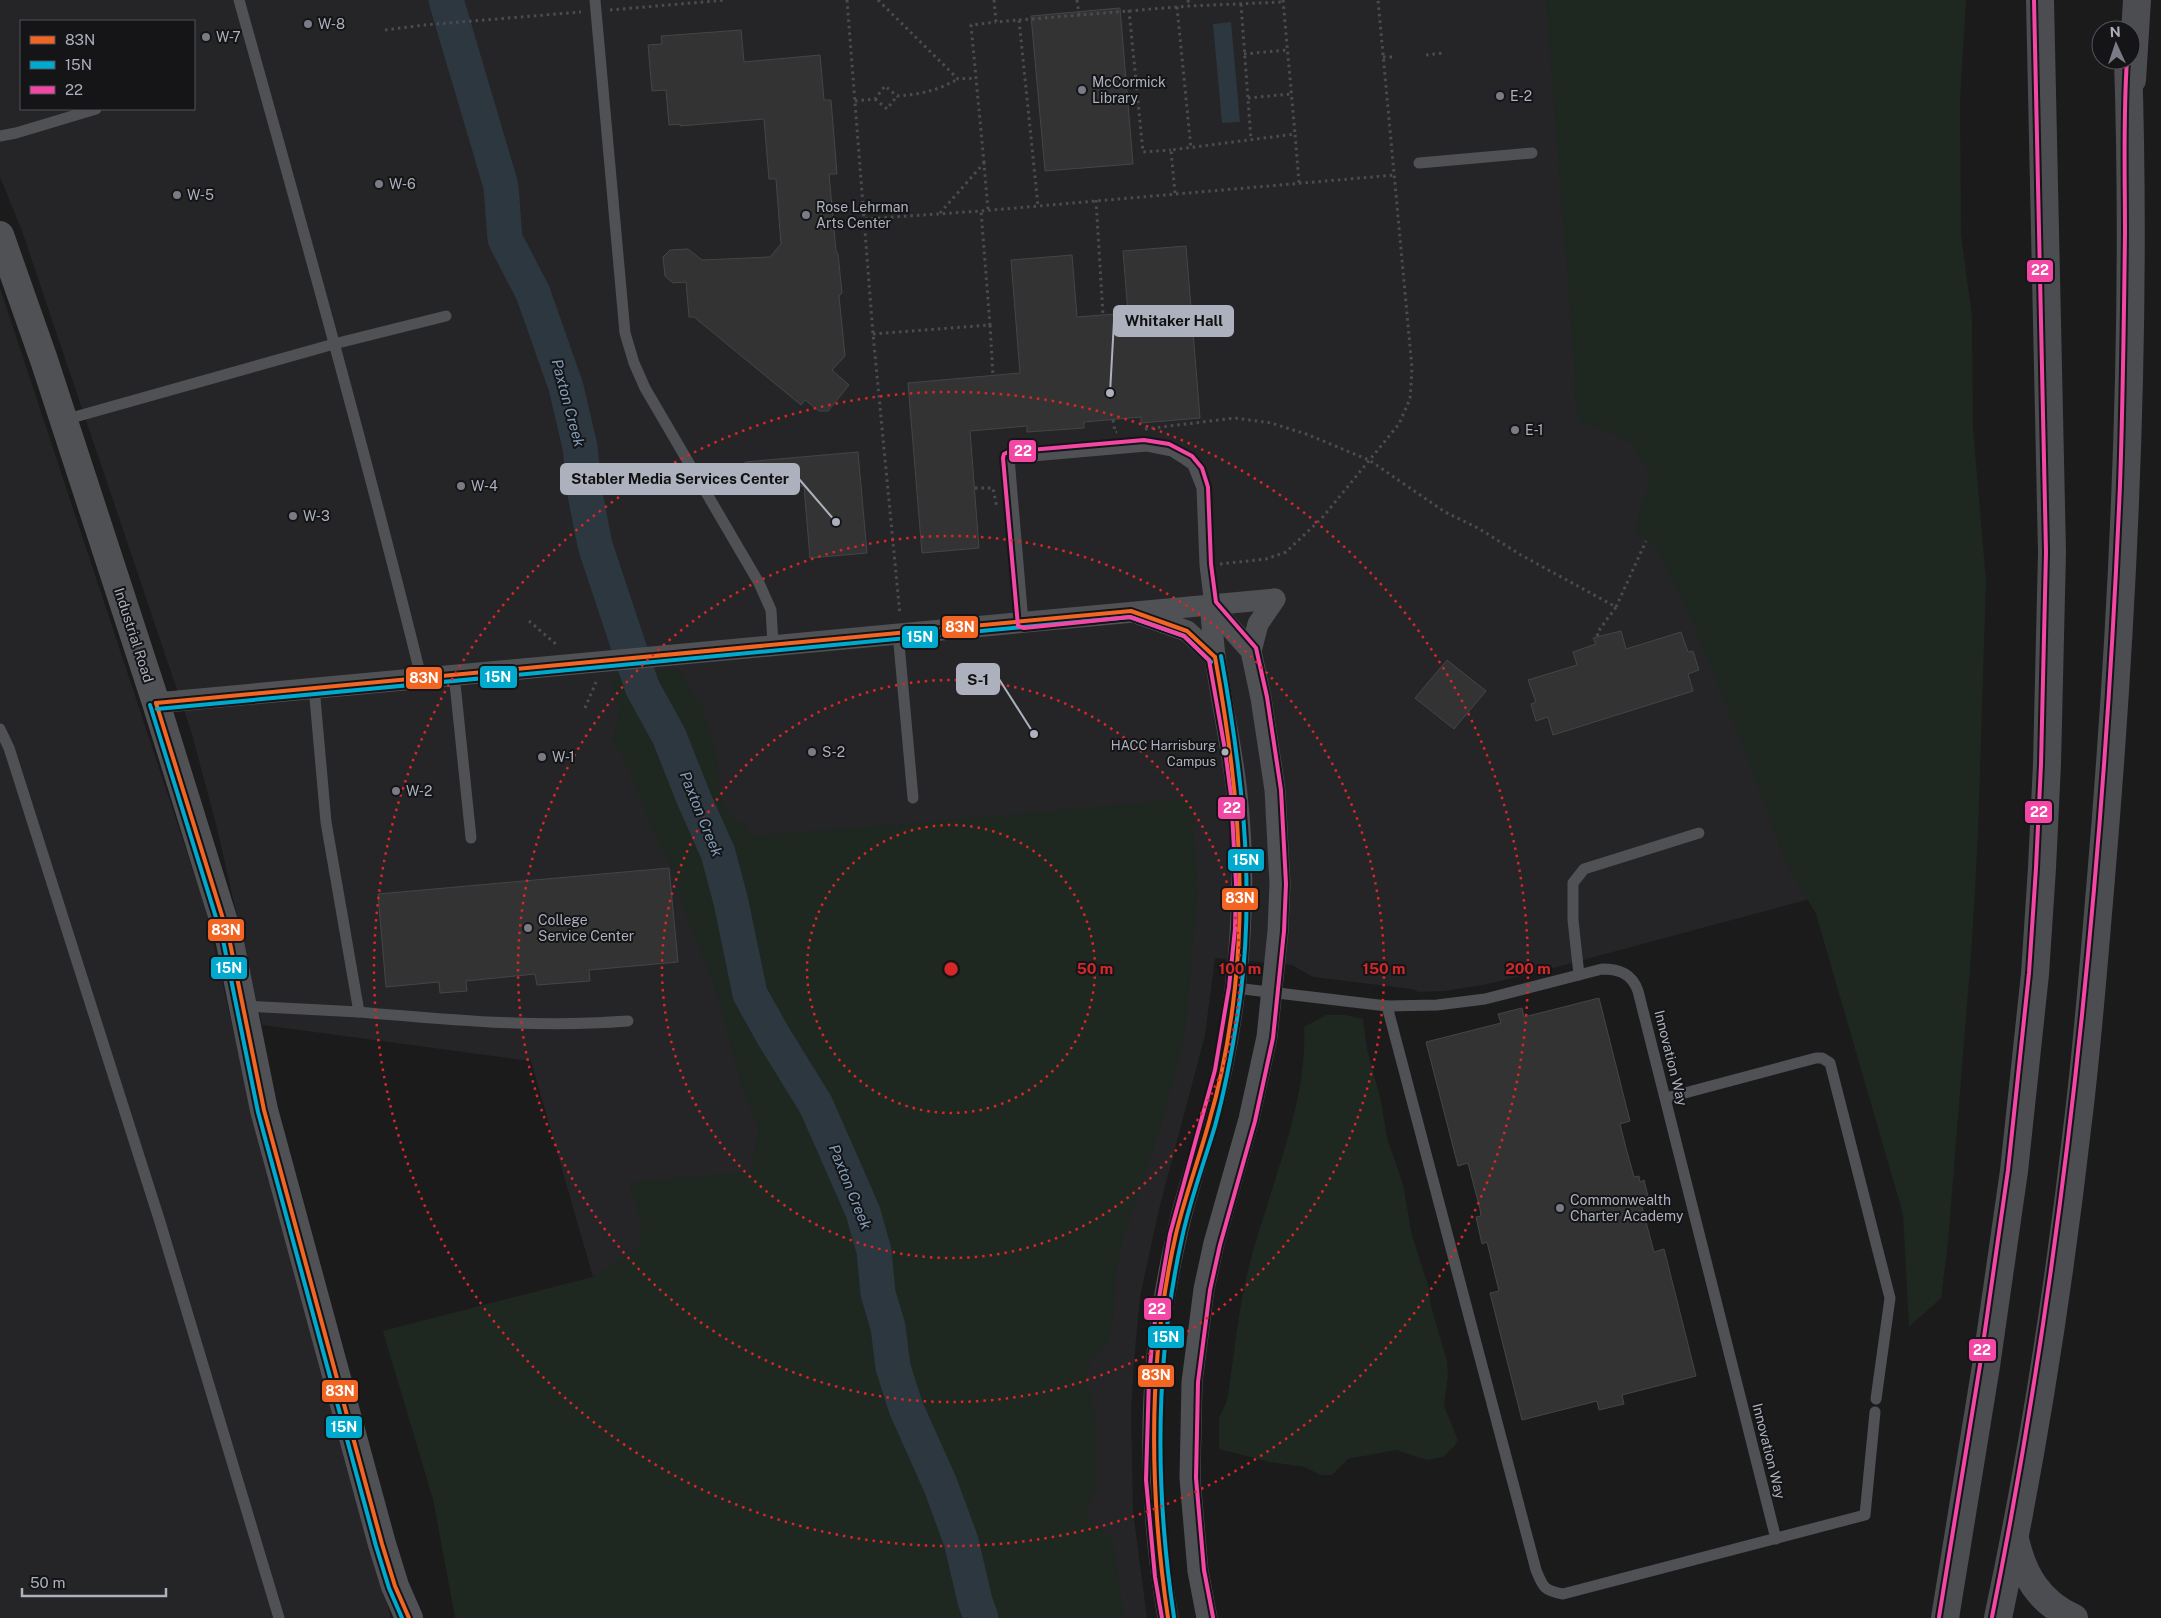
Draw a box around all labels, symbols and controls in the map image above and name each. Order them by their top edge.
place label: W-8 [318,16,345,32]
marker: W-8 [302,18,314,30]
legend [20,20,195,110]
north arrow [2091,20,2141,70]
text: N [2109,24,2121,40]
place label: W-7 [216,29,241,45]
text: 83N [65,31,95,48]
marker: W-7 [200,31,212,43]
text: 15N [65,56,92,73]
place label: McCormick Library [1092,74,1166,106]
text: 22 [65,81,83,98]
marker: McCormick Library [1076,84,1088,96]
place label: E-2 [1510,88,1532,104]
marker: E-2 [1494,90,1506,102]
place label: W-6 [389,176,416,192]
marker: W-6 [373,178,385,190]
place label: W-5 [187,187,214,203]
marker: W-5 [171,189,183,201]
place label: Rose Lehrman Arts Center [816,199,909,231]
marker: Rose Lehrman Arts Center [800,209,812,221]
line badge: 22 [2026,259,2054,283]
text: 22 [2031,262,2049,278]
callout: Whitaker Hall [1114,306,1233,336]
text: Whitaker Hall [1125,312,1223,329]
water label: Paxton Creek [549,357,589,449]
place label: E-1 [1525,422,1543,438]
marker: E-1 [1509,424,1521,436]
line badge: 22 [1008,439,1037,463]
text: 22 [1014,443,1032,459]
callout: Stabler Media Services Center [561,464,799,494]
text: Stabler Media Services Center [571,470,789,487]
place label: W-4 [471,478,498,494]
marker: W-4 [455,480,467,492]
place label: W-3 [303,508,330,524]
marker: W-3 [287,510,299,522]
street label: Industrial Road [111,586,157,684]
line badge: 83N [941,615,979,639]
text: 83N [945,619,975,635]
line badge: 15N [901,625,939,649]
text: 15N [907,629,933,645]
callout: S-1 [957,664,999,694]
line badge: 15N [479,665,518,689]
line badge: 83N [405,666,443,690]
text: 15N [485,669,511,685]
text: 83N [409,670,439,686]
text: S-1 [967,671,989,688]
place label: HACC Harrisburg Campus [1111,738,1216,769]
place label: S-2 [822,744,845,760]
marker: S-2 [806,746,818,758]
marker: HACC Harrisburg Campus [1220,747,1230,757]
place label: W-1 [552,749,575,765]
marker: W-1 [536,751,548,763]
water label: Paxton Creek [677,769,727,860]
place label: W-2 [406,783,432,799]
marker: W-2 [390,785,402,797]
line badge: 22 [1217,796,1246,820]
text: 22 [1223,800,1241,816]
line badge: 22 [2024,800,2053,824]
text: 22 [2030,804,2048,820]
line badge: 15N [1227,848,1265,872]
text: 15N [1233,852,1259,868]
line badge: 83N [1221,887,1259,911]
text: 83N [1225,890,1255,906]
place label: College Service Center [538,912,634,944]
line badge: 83N [207,918,245,942]
text: 83N [211,922,241,938]
marker: College Service Center [522,922,534,934]
line badge: 15N [210,956,248,980]
text: 15N [216,960,242,976]
centre of rings [942,960,960,978]
text: 50 m [1077,960,1113,977]
text: 100 m [1219,960,1261,977]
text: 150 m [1362,960,1406,977]
text: 200 m [1505,960,1551,977]
street label: Innovation Way [1651,1009,1691,1108]
water label: Paxton Creek [826,1142,876,1233]
place label: Commonwealth Charter Academy [1570,1192,1684,1224]
marker: Commonwealth Charter Academy [1554,1202,1566,1214]
line badge: 22 [1143,1297,1172,1321]
text: 22 [1148,1301,1166,1317]
line badge: 15N [1147,1325,1185,1349]
text: 15N [1153,1329,1179,1345]
line badge: 22 [1968,1338,1997,1362]
text: 22 [1973,1342,1991,1358]
line badge: 83N [1137,1364,1175,1388]
text: 83N [1141,1367,1171,1383]
line badge: 83N [321,1379,359,1403]
text: 83N [325,1383,355,1399]
street label: Innovation Way [1749,1402,1789,1501]
line badge: 15N [325,1415,363,1439]
text: 15N [331,1419,357,1435]
scale bar [22,1566,166,1598]
text: 50 m [30,1574,65,1591]

